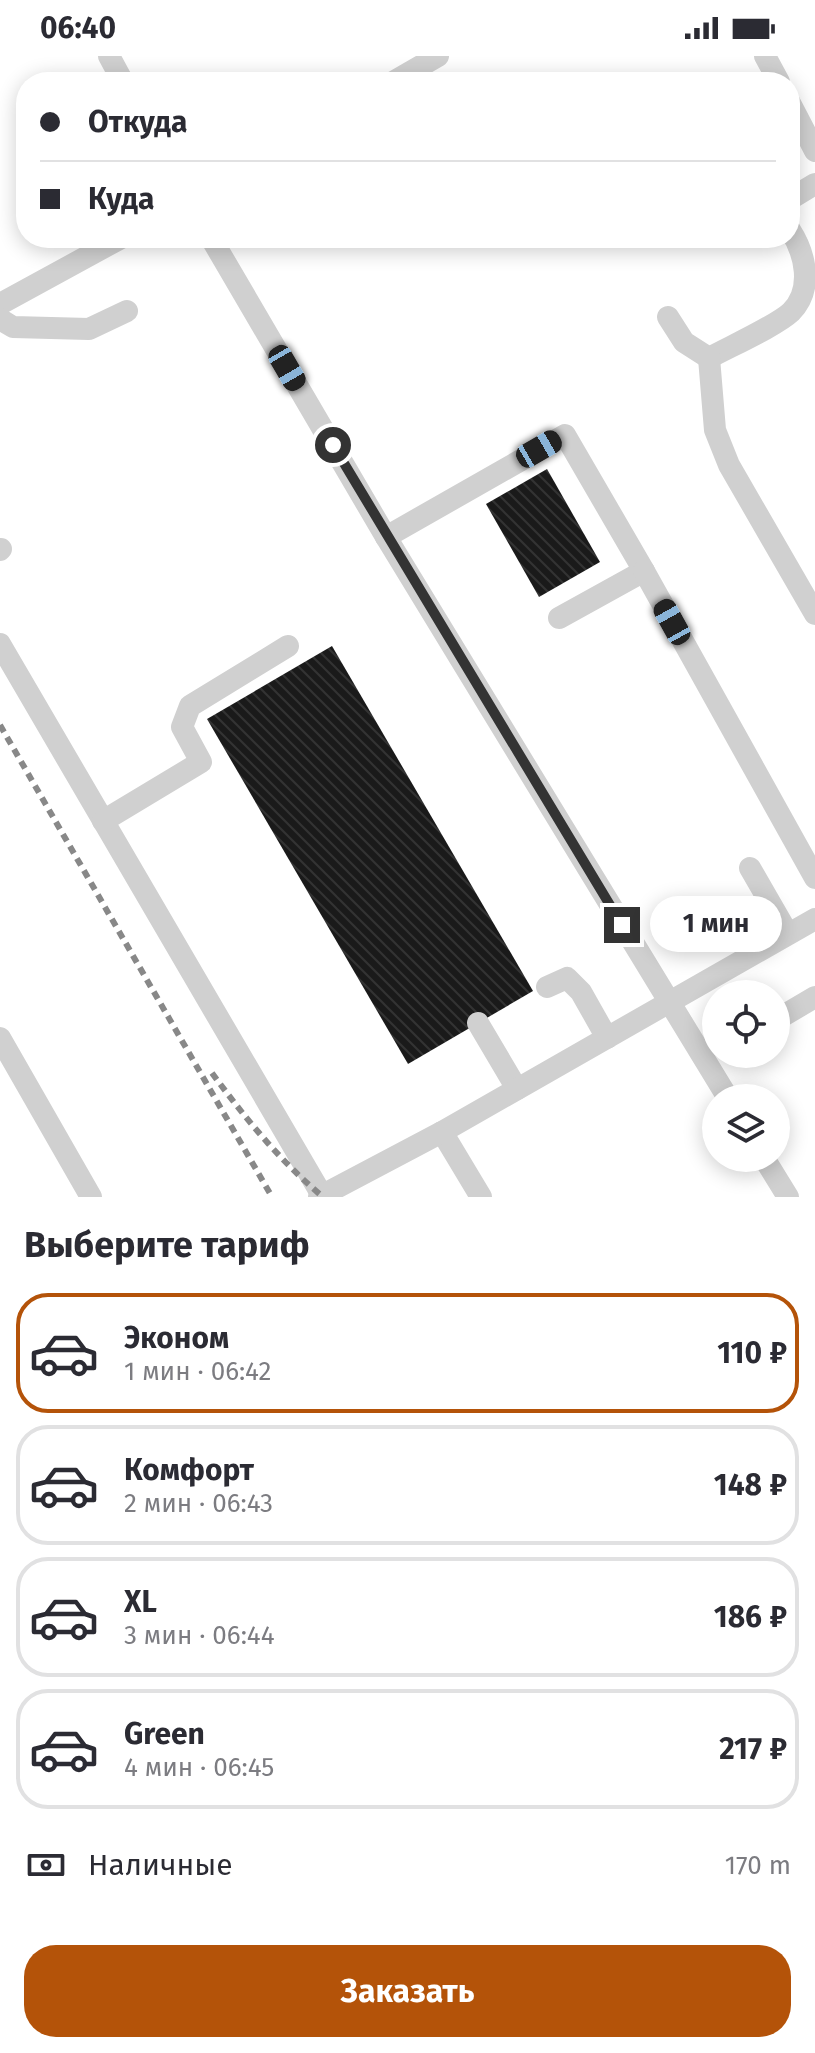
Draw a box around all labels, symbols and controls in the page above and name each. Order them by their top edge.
text: 06:40 [40,10,116,46]
text: Откуда [88,104,187,140]
text: Куда [88,181,154,217]
car [265,341,309,395]
route start [315,427,351,463]
car [512,427,566,471]
car [650,595,694,649]
callout: 1 мин [650,897,782,953]
route end [604,907,640,943]
text: 1 мин [683,908,749,939]
map controls [702,980,790,1172]
button: locate [702,980,790,1068]
button: layers [702,1084,790,1172]
text: Выберите тариф [24,1223,310,1267]
icon: car [28,1317,100,1389]
text: Эконом [124,1320,229,1356]
text: 110 ₽ [717,1335,787,1371]
text: 1 мин · 06:42 [124,1356,271,1387]
icon: car [28,1449,100,1521]
text: Комфорт [124,1452,254,1488]
text: 148 ₽ [714,1467,787,1503]
text: 2 мин · 06:43 [124,1488,273,1519]
icon: car [28,1581,100,1653]
text: XL [124,1584,157,1620]
text: 186 ₽ [714,1599,787,1635]
text: 3 мин · 06:44 [124,1620,275,1651]
icon: car [28,1713,100,1785]
text: Green [124,1716,205,1752]
text: 217 ₽ [719,1731,787,1767]
text: 4 мин · 06:45 [124,1752,274,1783]
icon: cash [24,1843,68,1887]
text: Наличные [88,1847,233,1883]
text: 170 m [725,1850,791,1881]
button: Заказать [24,1945,791,2037]

